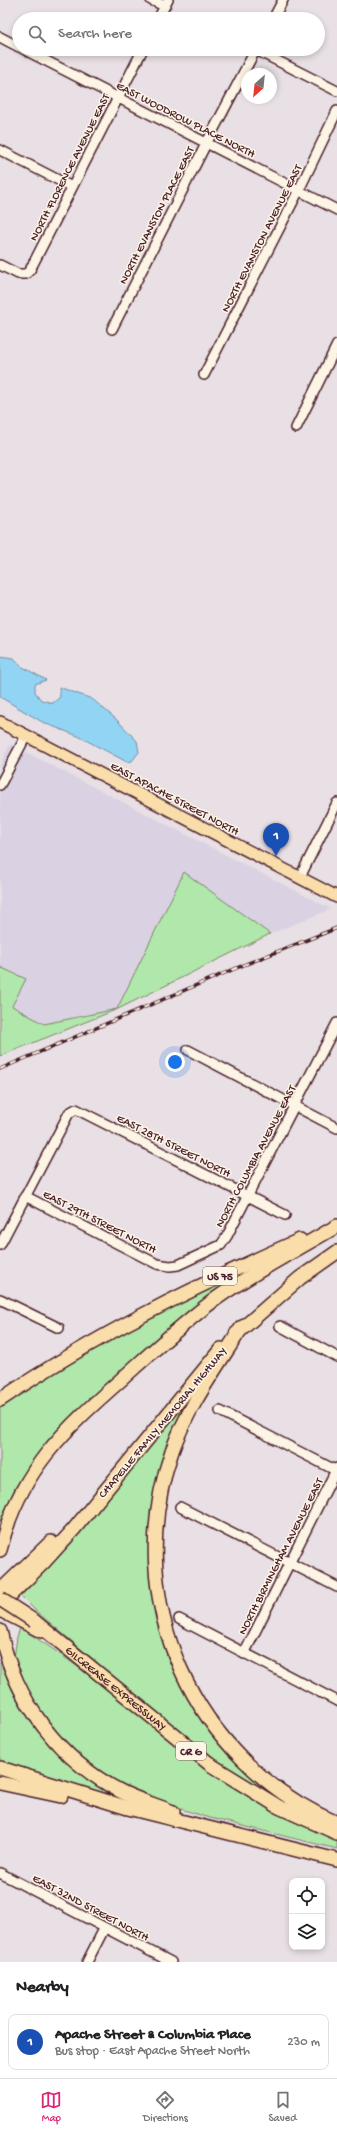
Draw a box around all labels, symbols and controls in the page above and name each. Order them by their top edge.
search box [12,12,325,56]
icon: search [26,23,48,45]
text: Search here [58,25,132,43]
north arrow [241,68,277,104]
street label: EAST WOODROW PLACE NORTH [113,80,257,162]
street label: NORTH FLORENCE AVENUE EAST [28,91,115,244]
street label: NORTH EVANSTON PLACE EAST [117,144,199,287]
street label: NORTH EVANSTON AVENUE EAST [219,162,307,315]
street label: EAST APACHE STREET NORTH [107,760,241,840]
pin: 1 [263,823,289,856]
your location [165,1052,185,1072]
street label: NORTH COLUMBIA AVENUE EAST [213,1082,301,1230]
street label: EAST 28TH STREET NORTH [114,1112,233,1182]
street label: EAST 29TH STREET NORTH [40,1188,158,1258]
road number: US 75 [203,1267,237,1285]
street label: CHAPELLE FAMILY MEMORIAL HIGHWAY [96,1345,231,1502]
street label: NORTH BIRMINGHAM AVENUE EAST [236,1475,328,1637]
street label: GILCREASE EXPRESSWAY [62,1644,169,1735]
road number: CR G [176,1742,206,1760]
street label: EAST 32ND STREET NORTH [29,1872,151,1946]
map controls [289,1878,325,1950]
button: locate [289,1878,325,1914]
button: layers [289,1914,325,1950]
text: Nearby [16,1978,69,1998]
text: Apache Street & Columbia Place [55,2026,251,2044]
text: 1 [27,2035,33,2050]
text: 230 m [287,2035,320,2050]
text: Bus stop · East Apache Street North [55,2044,250,2059]
tab: Map [40,2089,62,2125]
tab: Directions [143,2089,188,2125]
tab: Saved [268,2089,297,2125]

